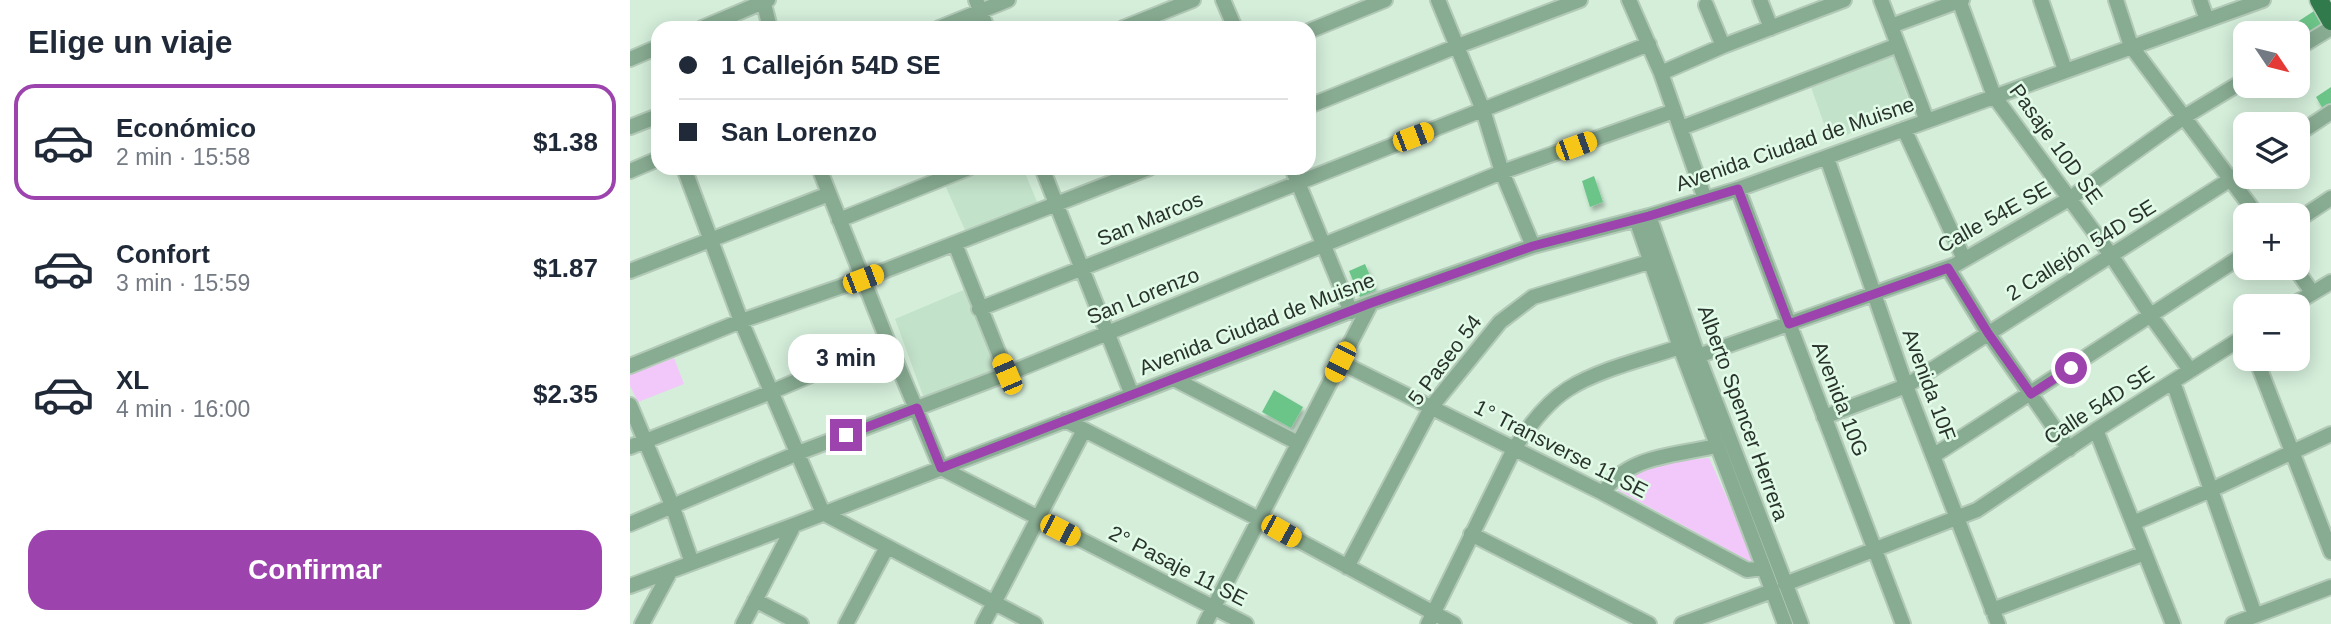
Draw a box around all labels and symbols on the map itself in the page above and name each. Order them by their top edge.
north arrow [2233,21,2310,98]
street label: Pasaje 10D SE [2005,79,2108,208]
street label: Avenida Ciudad de Muisne [1673,92,1917,195]
car [1390,120,1437,154]
car [1553,129,1600,163]
street label: Calle 54E SE [1934,176,2054,257]
street label: San Marcos [1094,187,1206,250]
street label: 2 Callejón 54D SE [2002,194,2160,305]
car [840,262,887,296]
street label: San Lorenzo [1083,263,1202,329]
street label: Avenida Ciudad de Muisne [1136,268,1378,379]
street label: Alberto Spencer Herrera [1694,302,1793,524]
street label: 5 Paseo 54 [1403,310,1486,409]
street label: Avenida 10F [1899,326,1960,444]
callout: 3 min [788,334,904,382]
street label: Avenida 10G [1808,338,1873,459]
car [1322,339,1359,385]
car [990,351,1025,397]
route start [2055,352,2087,384]
street label: Calle 54D SE [2040,361,2158,449]
street label: 1° Transverse 11 SE [1471,395,1652,502]
route end [830,419,862,451]
car [1037,511,1084,549]
car [1258,512,1305,550]
street label: 2° Pasaje 11 SE [1105,521,1251,610]

